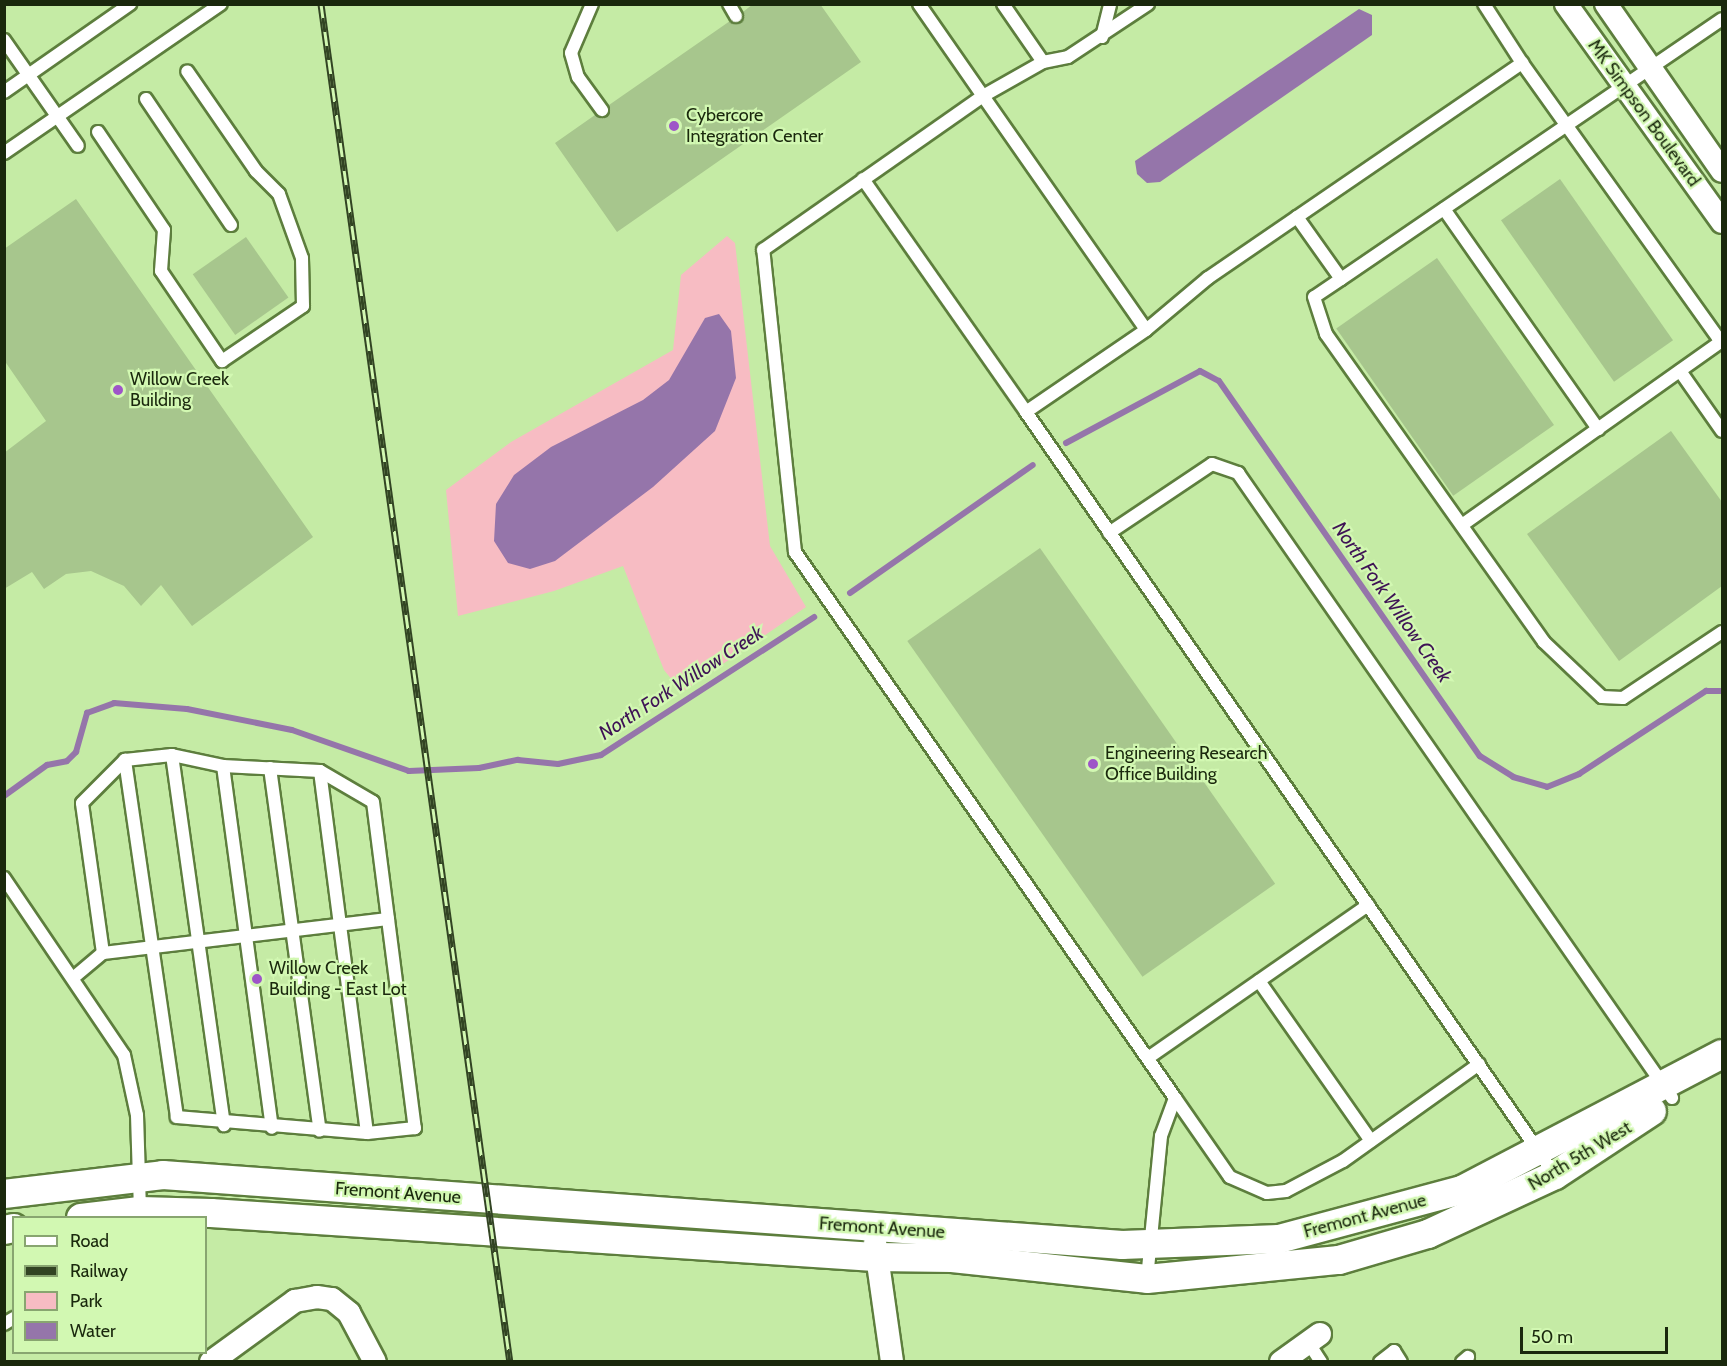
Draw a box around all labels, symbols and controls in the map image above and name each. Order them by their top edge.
street label: MK Simpson Boulevard [1583,35,1705,191]
place label: Cybercore Integration Center [686,105,823,148]
marker: Cybercore Integration Center [667,119,681,133]
place label: Willow Creek Building [130,369,229,412]
marker: Willow Creek Building [111,383,125,397]
water label: North Fork Willow Creek [1327,517,1457,687]
water label: North Fork Willow Creek [594,621,768,745]
place label: Engineering Research Office Building [1105,743,1267,786]
marker: Engineering Research Office Building [1086,757,1100,771]
place label: Willow Creek Building - East Lot [269,958,406,1000]
marker: Willow Creek Building - East Lot [250,972,264,986]
street label: North 5th West [1524,1117,1636,1195]
street label: Fremont Avenue [334,1178,462,1208]
street label: Fremont Avenue [1301,1189,1429,1243]
street label: Fremont Avenue [818,1213,946,1243]
legend [12,1216,207,1354]
text: Road [70,1230,109,1252]
text: Railway [70,1260,128,1282]
text: Park [70,1290,102,1312]
scale bar [1523,1315,1672,1353]
text: Water [70,1320,116,1342]
text: 50 m [1531,1326,1573,1348]

